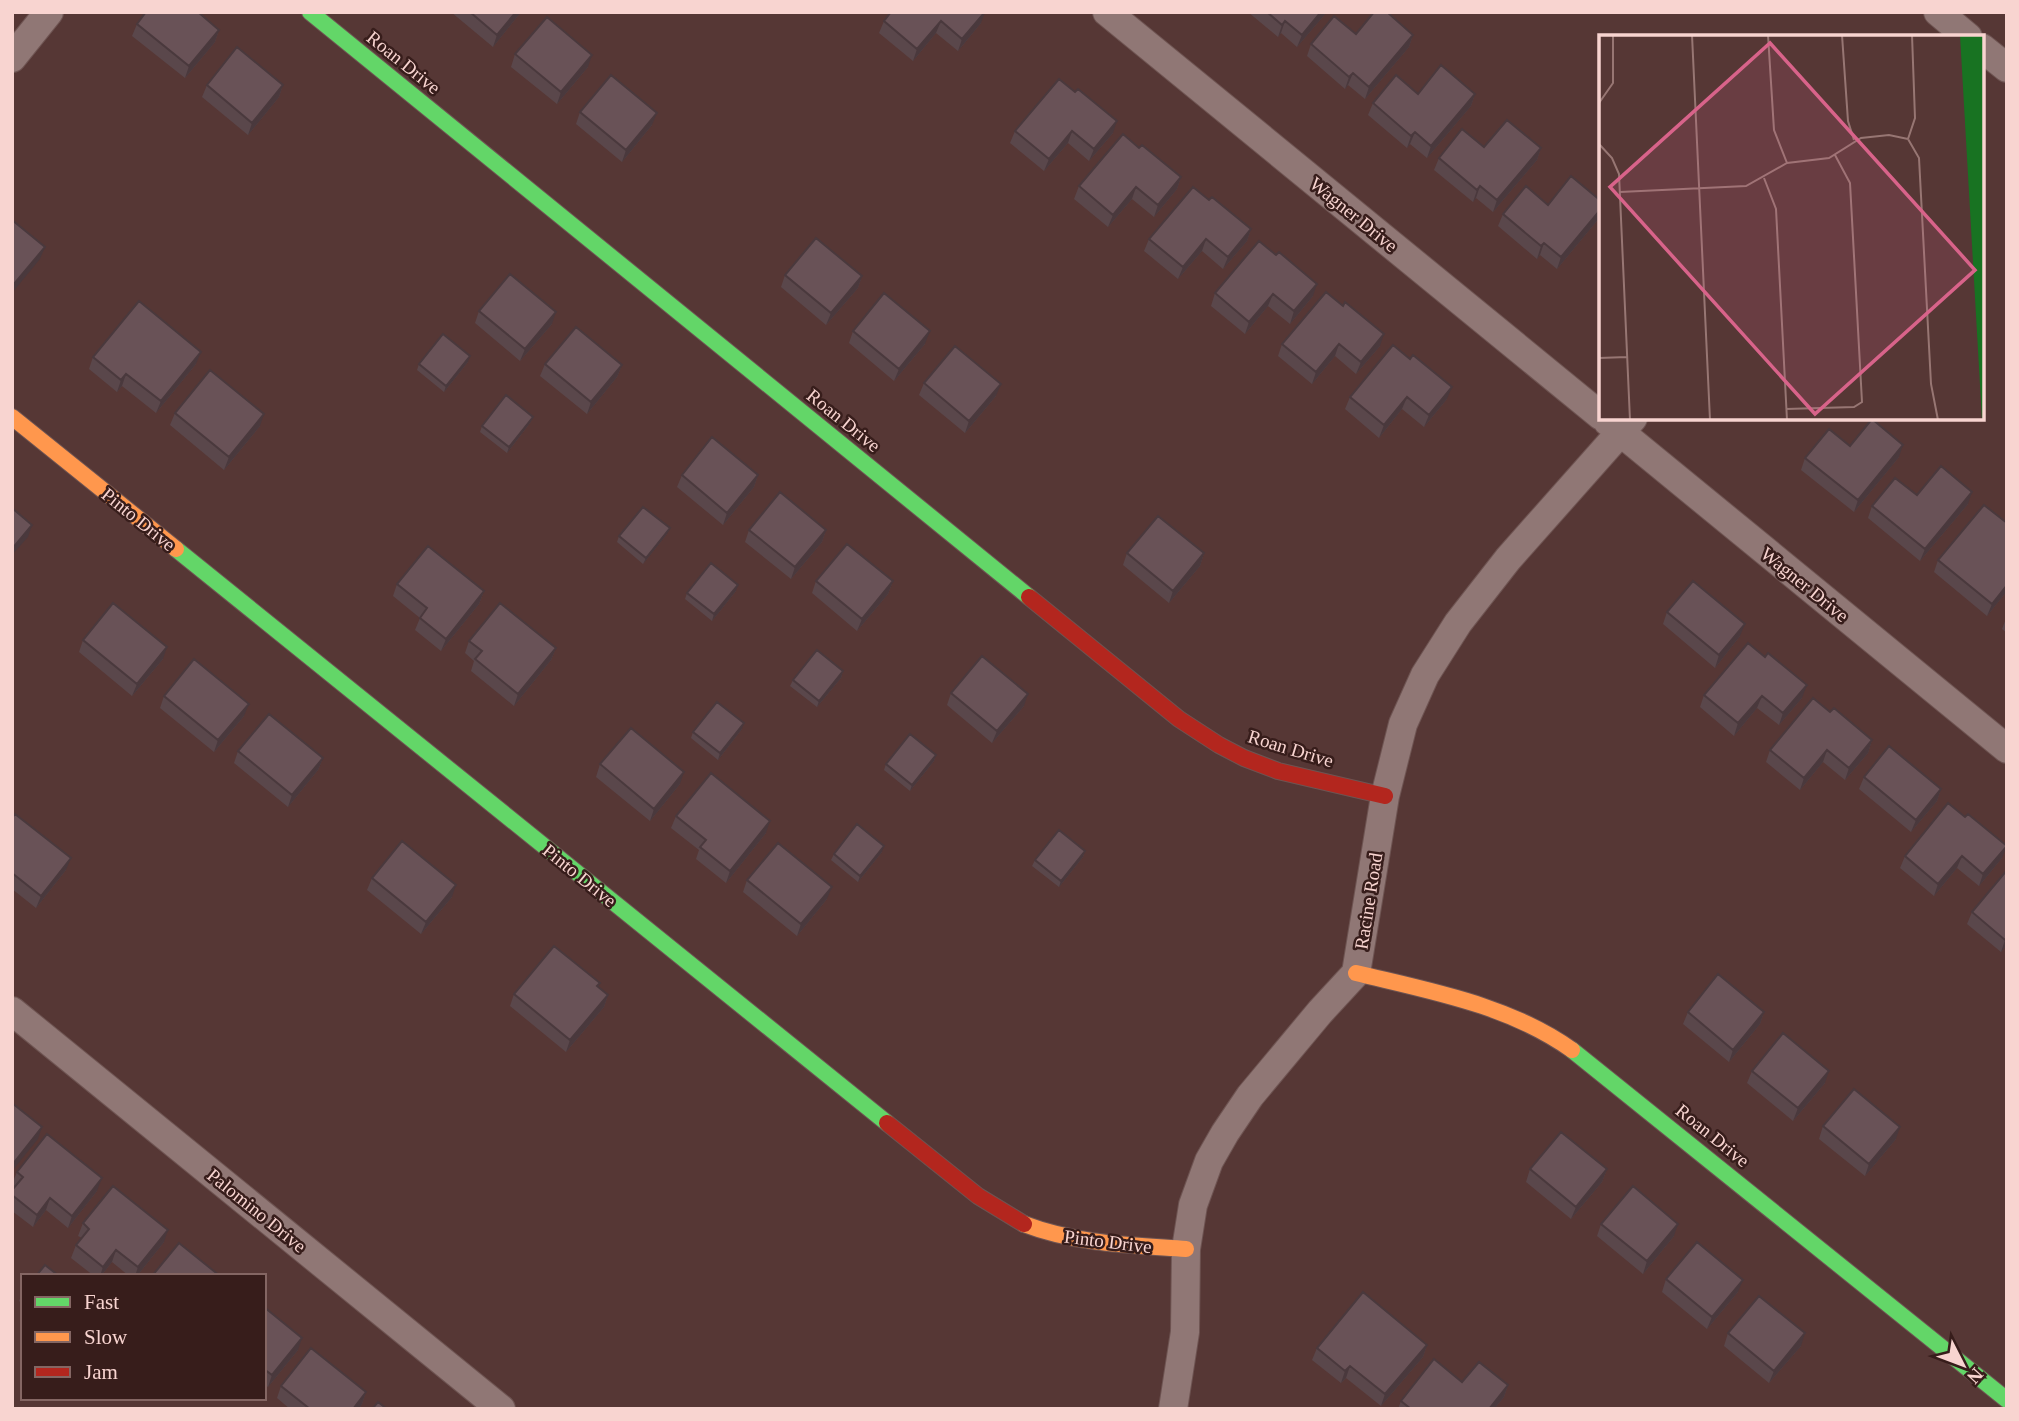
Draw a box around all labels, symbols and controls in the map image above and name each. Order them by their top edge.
street label: Roan Drive [363,26,445,98]
inset map [1599,35,1984,420]
street label: Wagner Drive [1306,173,1402,256]
street label: Roan Drive [803,384,885,456]
street label: Pinto Drive [98,483,180,555]
street label: Wagner Drive [1757,543,1853,626]
street label: Roan Drive [1246,726,1336,771]
street label: Pinto Drive [539,839,621,911]
street label: Racine Road [1350,851,1387,951]
street label: Roan Drive [1672,1099,1754,1171]
street label: Palomino Drive [203,1164,310,1257]
street label: Pinto Drive [1063,1226,1153,1257]
legend [21,1274,266,1400]
text: Fast [84,1290,119,1314]
text: Slow [84,1325,128,1349]
north arrow [1928,1330,1998,1400]
text: Jam [84,1360,118,1384]
text: N [1963,1364,1988,1388]

